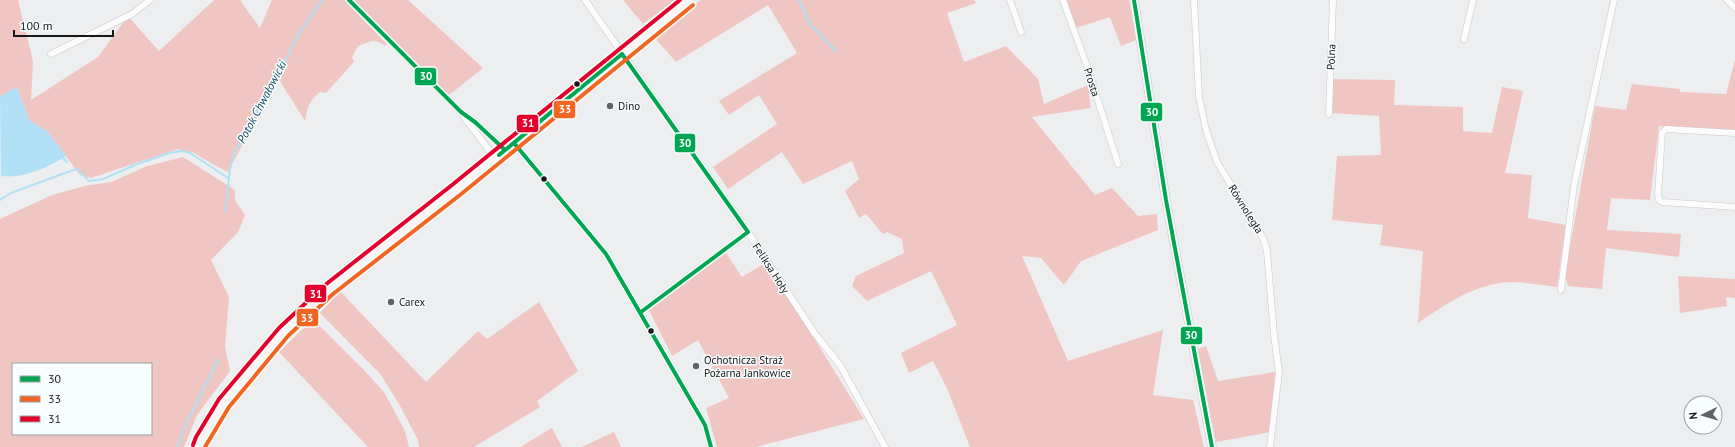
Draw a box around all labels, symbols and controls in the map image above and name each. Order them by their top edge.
scale bar [14,12,113,38]
text: 100 m [20,18,53,33]
street label: Polna [1324,44,1338,70]
water label: Potok Chwałowicki [234,57,290,146]
street label: Prosta [1081,66,1103,98]
line badge: 30 [414,67,437,86]
text: 30 [420,69,432,83]
unlabelled marker [572,79,582,89]
place label: Dino [618,99,640,113]
line badge: 33 [553,100,576,119]
marker: Dino [605,101,615,111]
text: 33 [559,102,571,116]
line badge: 30 [1140,102,1163,122]
text: 30 [1146,105,1158,119]
line badge: 31 [516,114,539,133]
text: 31 [522,116,534,130]
line badge: 30 [674,133,696,153]
text: 30 [679,136,691,150]
unlabelled marker [539,174,549,184]
street label: Równoległa [1225,182,1267,236]
street label: Feliksa Hoły [750,240,793,297]
line badge: 31 [304,284,327,303]
text: 31 [310,287,322,301]
place label: Carex [399,295,426,309]
marker: Carex [386,297,396,307]
line badge: 33 [296,308,319,327]
text: 33 [301,311,313,325]
unlabelled marker [646,326,656,336]
line badge: 30 [1180,326,1203,345]
text: 30 [1185,328,1197,342]
place label: Ochotnicza Straż Pożarna Jankowice [704,353,791,380]
marker: Ochotnicza Straż Pożarna Jankowice [691,361,701,371]
legend [12,363,152,435]
text: 30 [48,371,62,386]
text: 33 [48,391,61,406]
north arrow [1683,395,1723,435]
text: 31 [48,411,61,426]
text: N [1686,412,1700,420]

